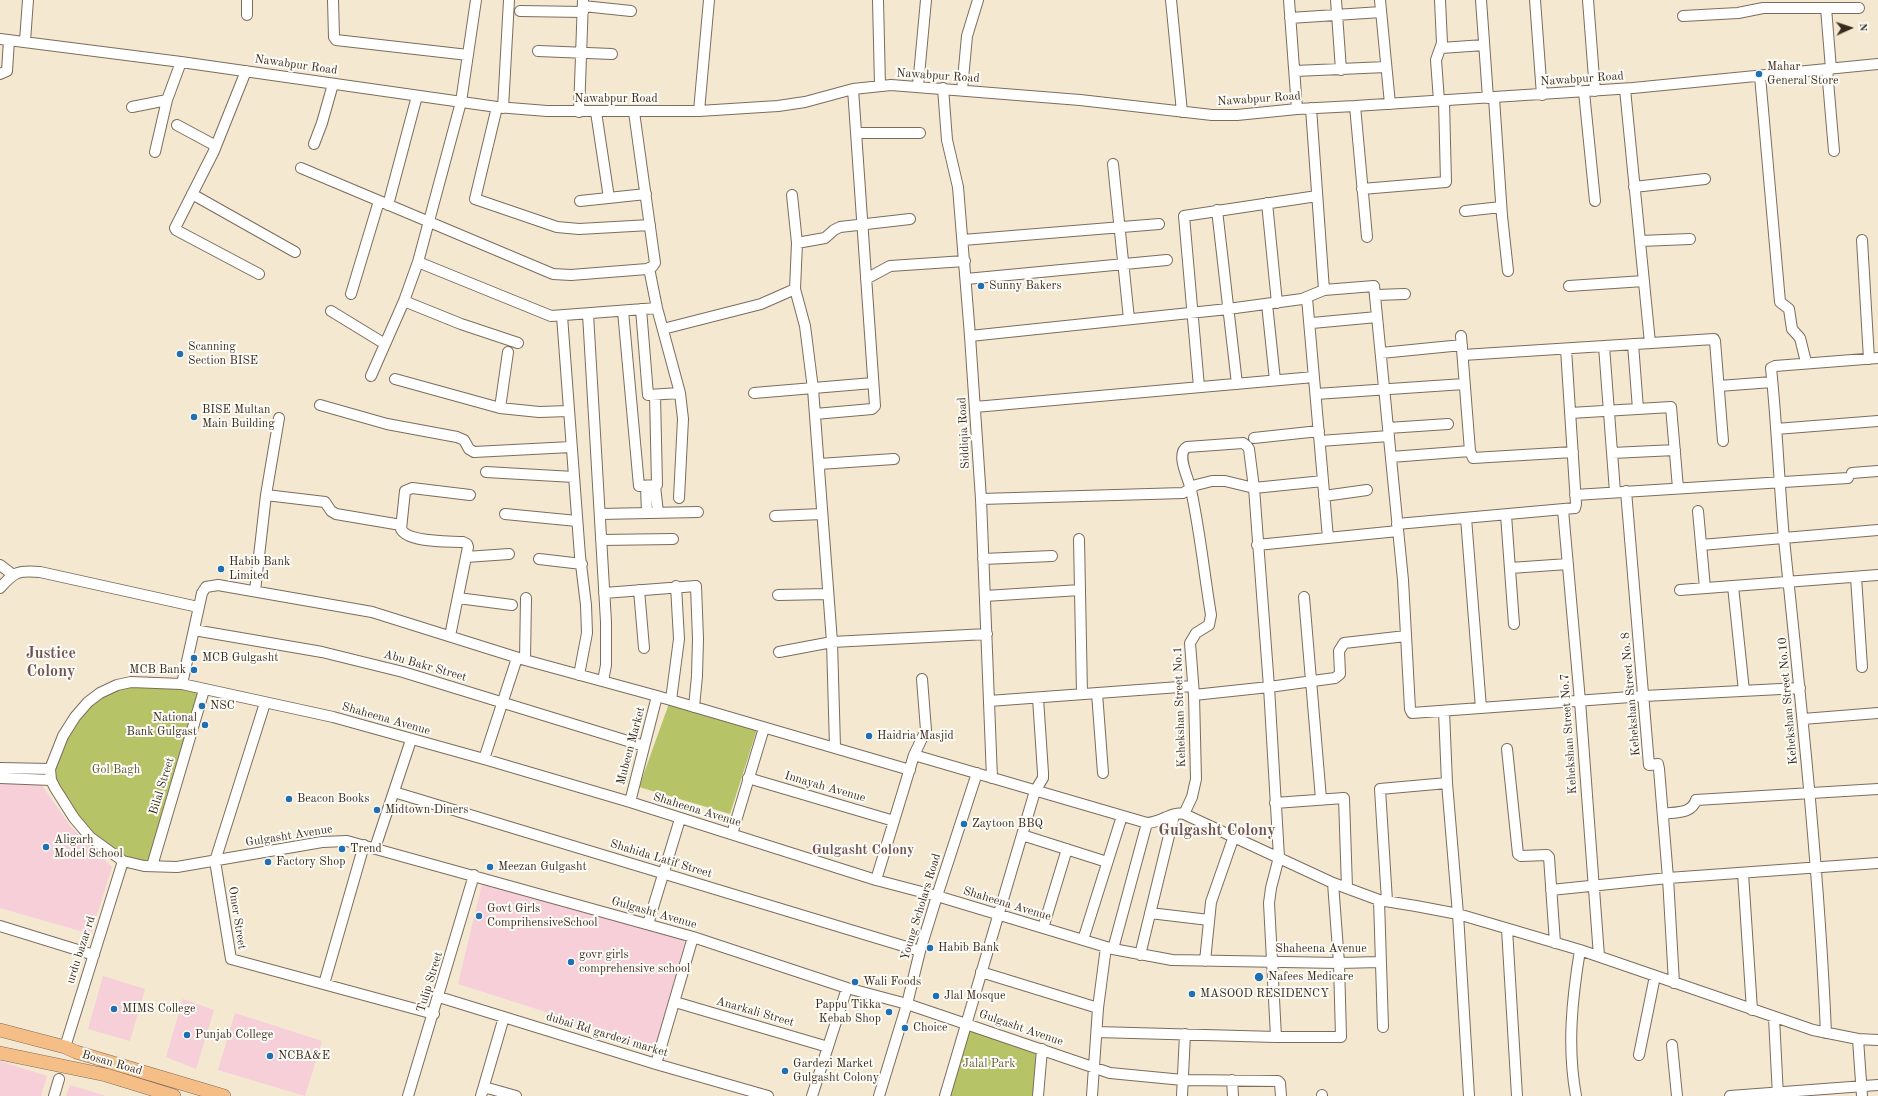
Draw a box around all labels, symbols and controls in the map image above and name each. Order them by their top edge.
north arrow [1830,8,1870,48]
text: N [1857,23,1868,32]
street label: Nawabpur Road [254,52,338,78]
place label: Mahar General Store [1767,60,1839,88]
street label: Nawabpur Road [896,66,980,86]
street label: Nawabpur Road [1540,69,1624,89]
marker: Mahar General Store [1754,69,1764,79]
street label: Nawabpur Road [1217,89,1301,109]
street label: Nawabpur Road [574,92,658,106]
place label: Sunny Bakers [989,279,1062,293]
marker: Sunny Bakers [976,281,986,291]
place label: Scanning Section BISE [188,340,258,368]
marker: Scanning Section BISE [175,349,185,359]
street label: Siddiqia Road [955,397,973,469]
place label: BISE Multan Main Building [202,403,275,431]
marker: BISE Multan Main Building [189,412,199,422]
place label: Habib Bank Limited [229,555,290,583]
marker: Habib Bank Limited [216,564,226,574]
street label: Kehekshan Street No. 8 [1618,631,1644,757]
street label: Kehekshan Street No.10 [1775,637,1801,765]
district label: Justice Colony [26,644,76,682]
street label: Kehekshan Street No.1 [1171,646,1189,768]
street label: Abu Bakr Street [382,647,468,685]
place label: MCB Gulgasht [202,651,278,665]
marker: MCB Gulgasht [189,653,199,663]
place label: MCB Bank [129,663,186,677]
marker: MCB Bank [189,665,199,675]
street label: Kehekshan Street No.7 [1558,673,1580,795]
place label: NSC [210,699,235,713]
street label: Shaheena Avenue [340,699,432,739]
marker: NSC [197,701,207,711]
street label: Mubeen Market [614,705,648,787]
place label: National Bank Gulgast [127,711,197,739]
marker: National Bank Gulgast [200,720,210,730]
place label: Haidria Masjid [877,729,954,743]
marker: Haidria Masjid [864,731,874,741]
street label: Bilal Street [146,756,178,816]
park label: Gol Bagh [92,763,140,777]
street label: Innayah Avenue [783,769,867,805]
street label: Shaheena Avenue [651,790,743,830]
place label: Beacon Books [297,792,369,806]
marker: Beacon Books [284,794,294,804]
place label: Midtown Diners [385,803,468,817]
marker: Midtown Diners [372,805,382,815]
place label: Zaytoon BBQ [972,817,1043,831]
marker: Zaytoon BBQ [959,819,969,829]
district label: Gulgasht Colony [1158,821,1276,841]
street label: Gulgasht Avenue [244,822,334,850]
place label: Aligarh Model School [54,833,123,861]
street label: Shahida Latif Street [608,837,714,881]
marker: Aligarh Model School [41,842,51,852]
place label: Trend [350,842,382,856]
district label: Gulgasht Colony [812,842,914,858]
marker: Trend [337,844,347,854]
street label: Young Scholars Road [898,852,944,962]
place label: Factory Shop [276,855,345,869]
marker: Factory Shop [263,857,273,867]
place label: Meezan Gulgasht [498,860,587,874]
marker: Meezan Gulgasht [485,862,495,872]
street label: Shaheena Avenue [961,884,1053,924]
street label: Omer Street [225,886,249,950]
street label: Gulgasht Avenue [610,894,698,932]
place label: Govt Girls ComprihensiveSchool [487,902,598,930]
marker: Govt Girls ComprihensiveSchool [474,911,484,921]
street label: urdu bazar rd [63,914,99,986]
place label: Habib Bank [938,941,999,955]
street label: Shaheena Avenue [1275,942,1367,956]
marker: Habib Bank [925,943,935,953]
place label: govr girls comprehensive school [579,948,690,976]
street label: Tulip Street [414,950,446,1014]
marker: govr girls comprehensive school [566,957,576,967]
place label: Nafees Medicare [1268,970,1353,984]
marker: Nafees Medicare [1253,971,1265,983]
place label: Wali Foods [863,975,921,989]
marker: Wali Foods [850,977,860,987]
place label: MASOOD RESIDENCY [1200,987,1329,1001]
place label: Jlal Mosque [944,989,1005,1003]
marker: MASOOD RESIDENCY [1187,989,1197,999]
marker: Jlal Mosque [931,991,941,1001]
street label: Anarkali Street [714,994,796,1030]
place label: Pappu Tikka Kebab Shop [815,998,881,1026]
place label: MIMS College [122,1002,196,1016]
marker: MIMS College [109,1004,119,1014]
marker: Pappu Tikka Kebab Shop [884,1007,894,1017]
street label: Gulgasht Avenue [977,1007,1065,1049]
street label: dubai Rd gardezi market [544,1010,670,1060]
place label: Choice [913,1021,948,1035]
marker: Choice [900,1023,910,1033]
place label: Punjab College [195,1028,273,1042]
marker: Punjab College [182,1030,192,1040]
street label: Bosan Road [80,1048,144,1078]
place label: NCBA&E [278,1049,330,1063]
marker: NCBA&E [265,1051,275,1061]
place label: Gardezi Market Gulgasht Colony [793,1057,879,1085]
park label: Jalal Park [963,1057,1015,1071]
marker: Gardezi Market Gulgasht Colony [780,1066,790,1076]

